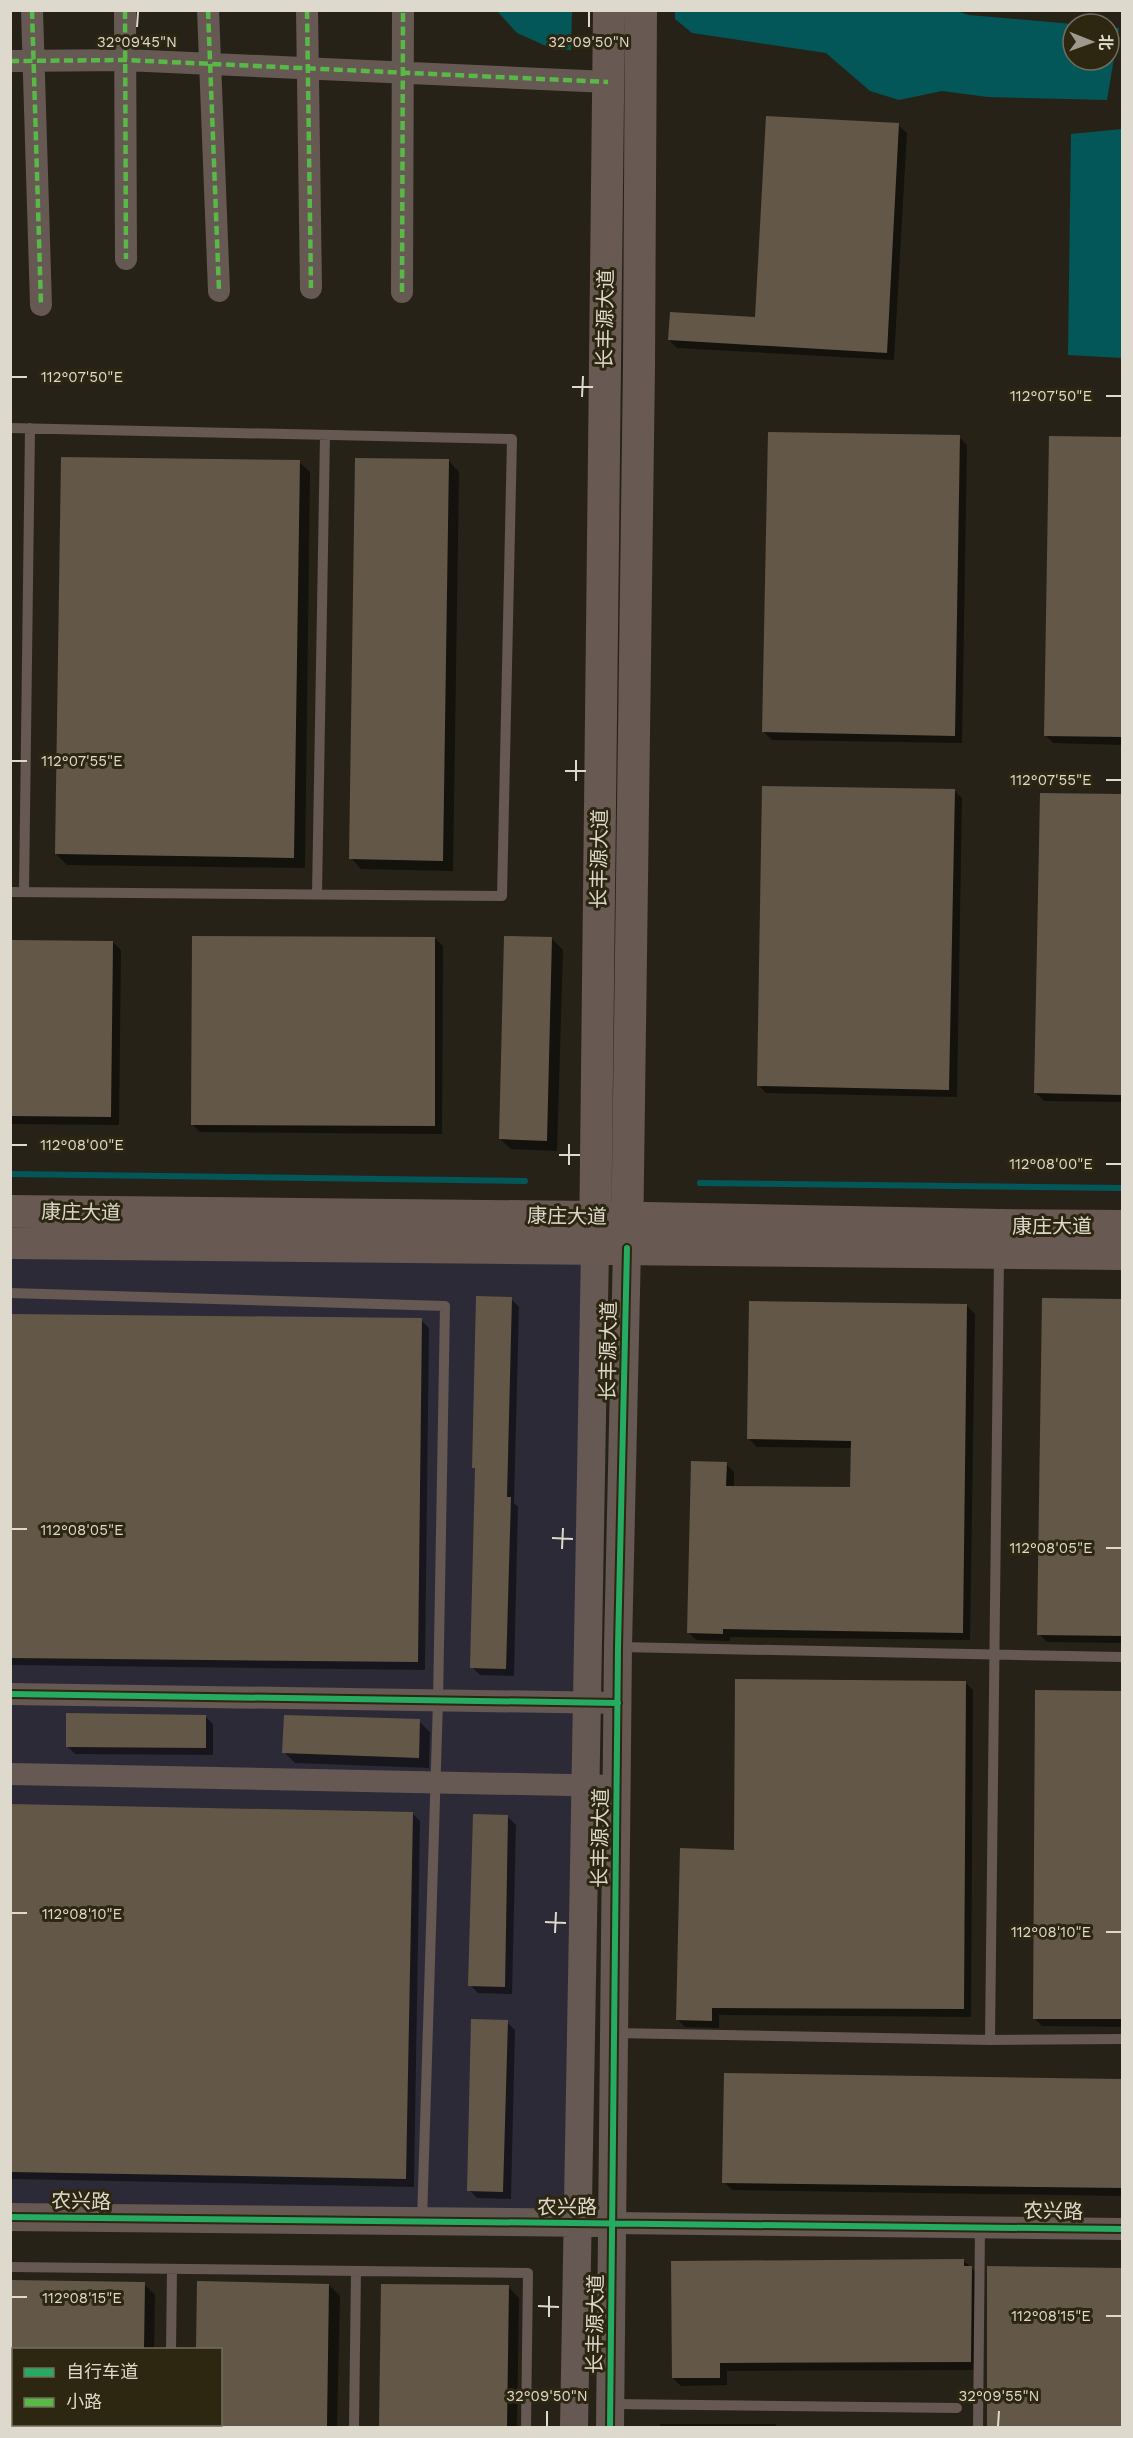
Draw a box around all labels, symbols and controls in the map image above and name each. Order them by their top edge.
north arrow [1061,12,1121,72]
text: 32°09'45"N [97,33,177,51]
text: 32°09'50"N [548,33,630,51]
text: 北 [1096,34,1115,50]
street label: 长丰源大道 [592,269,618,369]
text: 112°07'50"E [41,368,123,386]
text: 112°07'50"E [1010,387,1092,405]
text: 112°07'55"E [41,752,123,770]
text: 112°07'55"E [1010,771,1092,789]
street label: 长丰源大道 [586,809,612,909]
text: 112°08'00"E [40,1136,124,1154]
text: 112°08'00"E [1009,1155,1093,1173]
street label: 康庄大道 [41,1199,121,1225]
street label: 康庄大道 [527,1203,607,1229]
street label: 康庄大道 [1012,1214,1092,1238]
street label: 长丰源大道 [595,1301,621,1401]
text: 112°08'05"E [40,1521,124,1539]
text: 112°08'05"E [1009,1539,1093,1557]
street label: 长丰源大道 [587,1788,613,1888]
text: 112°08'10"E [42,1905,122,1923]
text: 112°08'10"E [1011,1923,1091,1941]
street label: 农兴路 [51,2188,111,2214]
street label: 农兴路 [537,2195,597,2219]
street label: 农兴路 [1023,2198,1083,2224]
street label: 长丰源大道 [582,2274,608,2374]
text: 112°08'15"E [42,2289,122,2307]
text: 112°08'15"E [1011,2307,1091,2325]
legend [12,2348,222,2426]
text: 自行车道 [66,2361,138,2382]
text: 32°09'50"N [506,2387,588,2405]
text: 32°09'55"N [958,2387,1040,2405]
text: 小路 [66,2391,102,2412]

